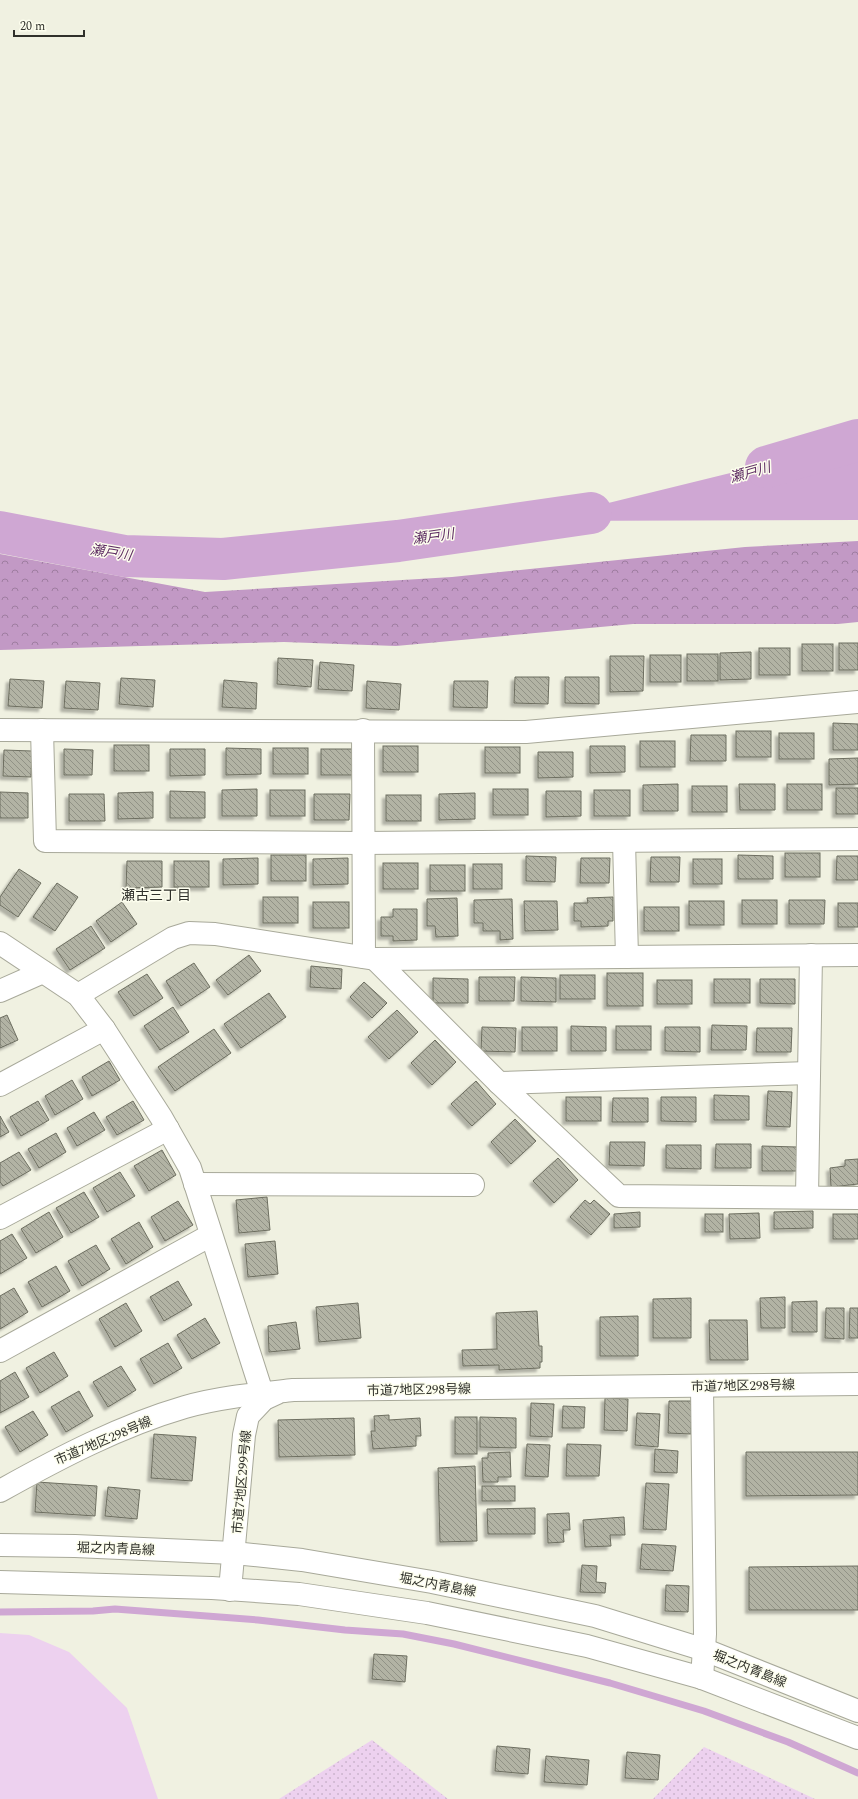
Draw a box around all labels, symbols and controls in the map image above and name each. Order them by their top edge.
scale bar [14,12,84,38]
text: 20 m [20,17,45,36]
water label: 瀬戸川 [727,456,775,488]
water label: 瀬戸川 [411,523,457,550]
water label: 瀬戸川 [89,539,135,566]
district label: 瀬古三丁目 [121,885,191,906]
street label: 市道7地区298号線 [691,1375,795,1397]
street label: 市道7地区298号線 [367,1379,471,1401]
street label: 市道7地区298号線 [52,1411,155,1470]
street label: 市道7地区299号線 [228,1429,256,1535]
street label: 堀之内青島線 [77,1538,155,1560]
street label: 堀之内青島線 [398,1568,478,1602]
street label: 堀之内青島線 [710,1645,790,1693]

